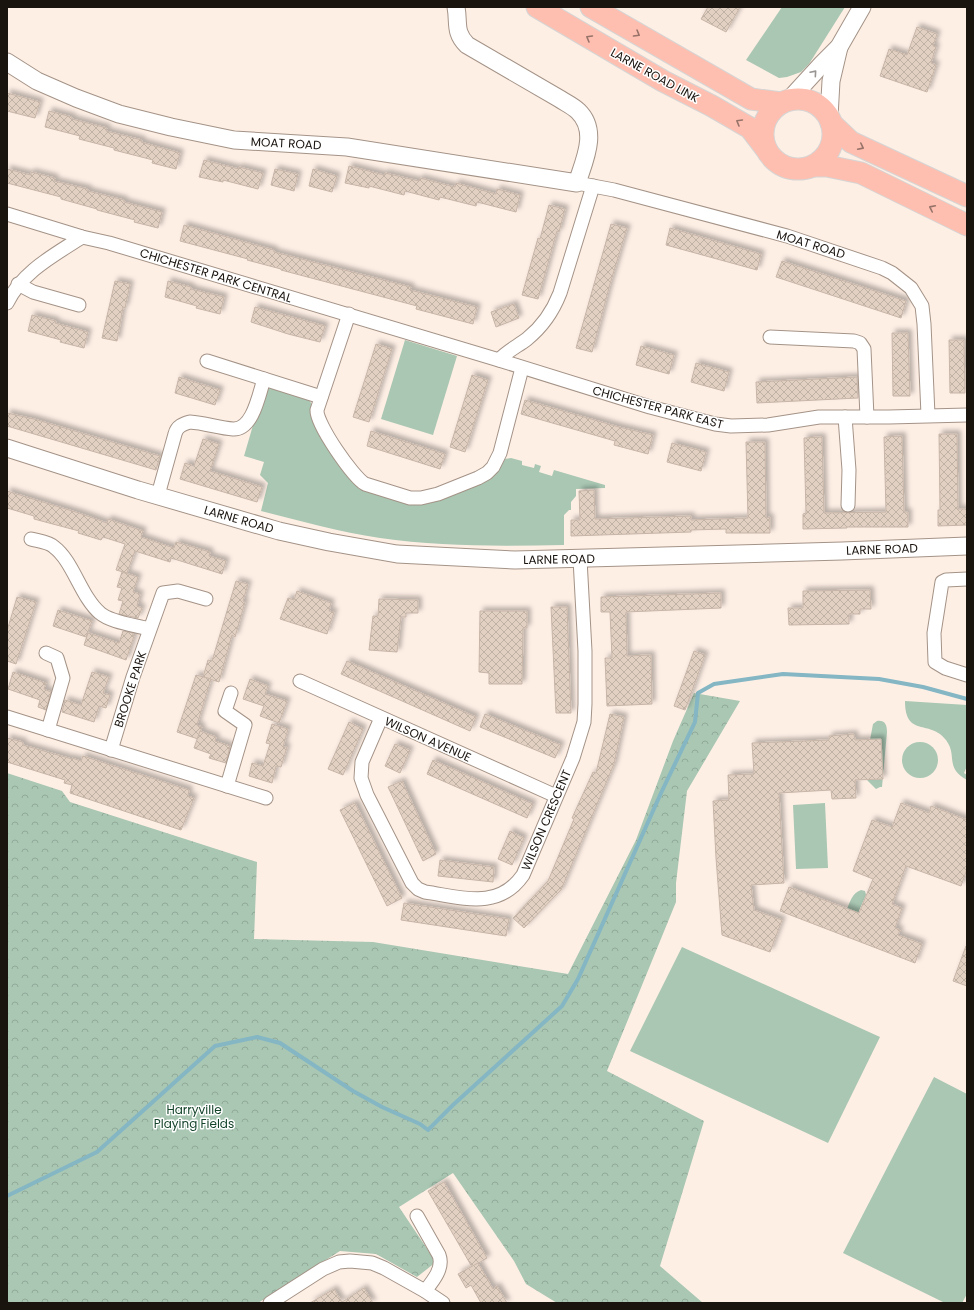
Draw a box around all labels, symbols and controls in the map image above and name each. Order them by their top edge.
one-way arrow [633,29,640,36]
one-way arrow [586,35,593,42]
street label: LARNE ROAD LINK [608,44,702,106]
one-way arrow [809,70,816,77]
one-way arrow [736,119,743,126]
street label: MOAT ROAD [250,133,322,153]
one-way arrow [857,143,864,150]
one-way arrow [929,205,936,213]
street label: MOAT ROAD [775,226,847,262]
street label: CHICHESTER PARK CENTRAL [138,244,294,306]
street label: CHICHESTER PARK EAST [591,381,726,433]
street label: LARNE ROAD [202,501,276,537]
street label: LARNE ROAD [846,539,918,559]
street label: LARNE ROAD [523,550,595,568]
street label: BROOKE PARK [110,649,150,729]
street label: WILSON AVENUE [382,712,474,766]
street label: WILSON CRESCENT [517,766,575,873]
park label: Harryville Playing Fields [154,1101,234,1132]

